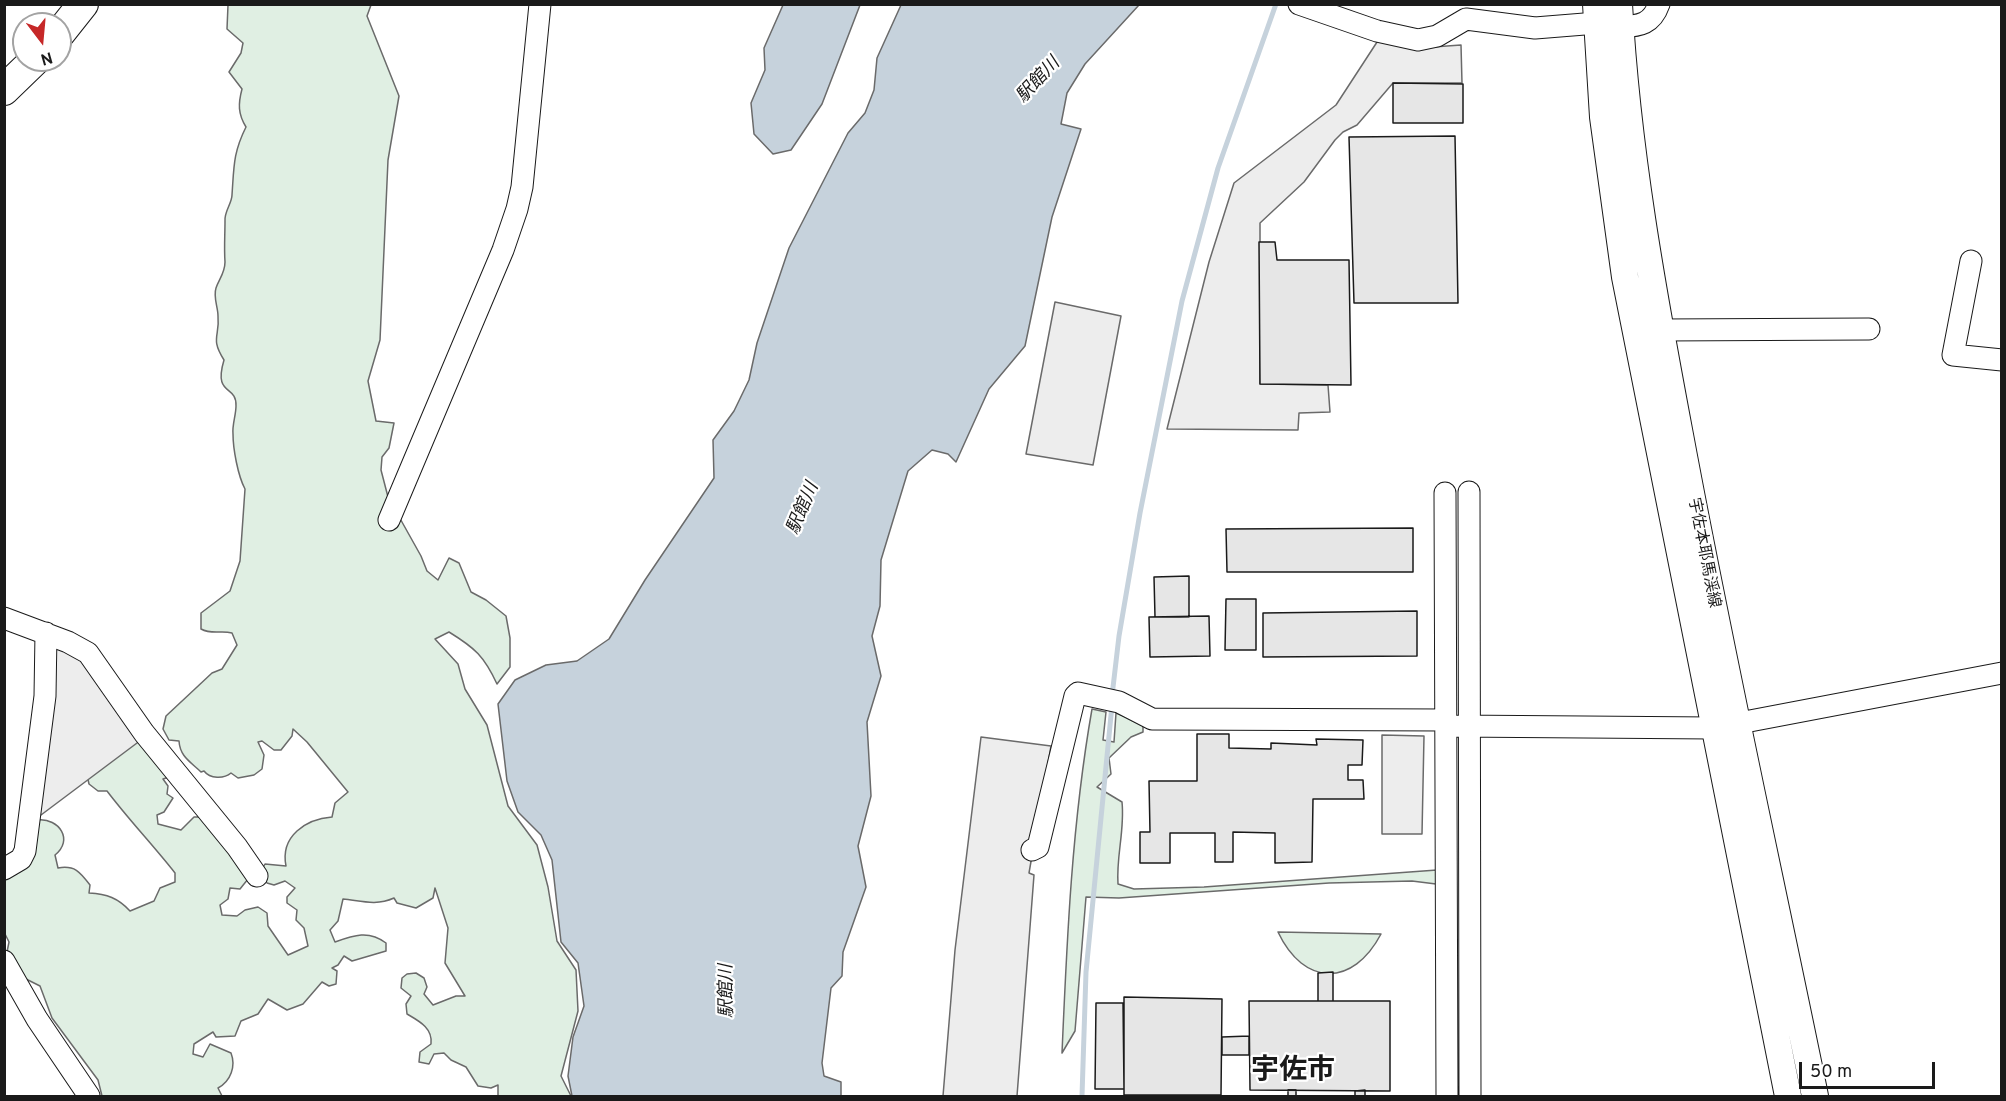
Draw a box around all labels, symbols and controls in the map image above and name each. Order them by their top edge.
north arrow [12,12,72,72]
text: N [38,46,55,69]
water label: 駅館川 [1013,54,1065,108]
water label: 駅館川 [784,480,824,538]
street label: 宇佐本耶馬渓線 [1683,496,1723,610]
water label: 駅館川 [717,964,739,1018]
scale bar [1802,1050,1938,1088]
district label: 宇佐市 [1251,1055,1335,1089]
text: 50 m [1810,1061,1852,1084]

